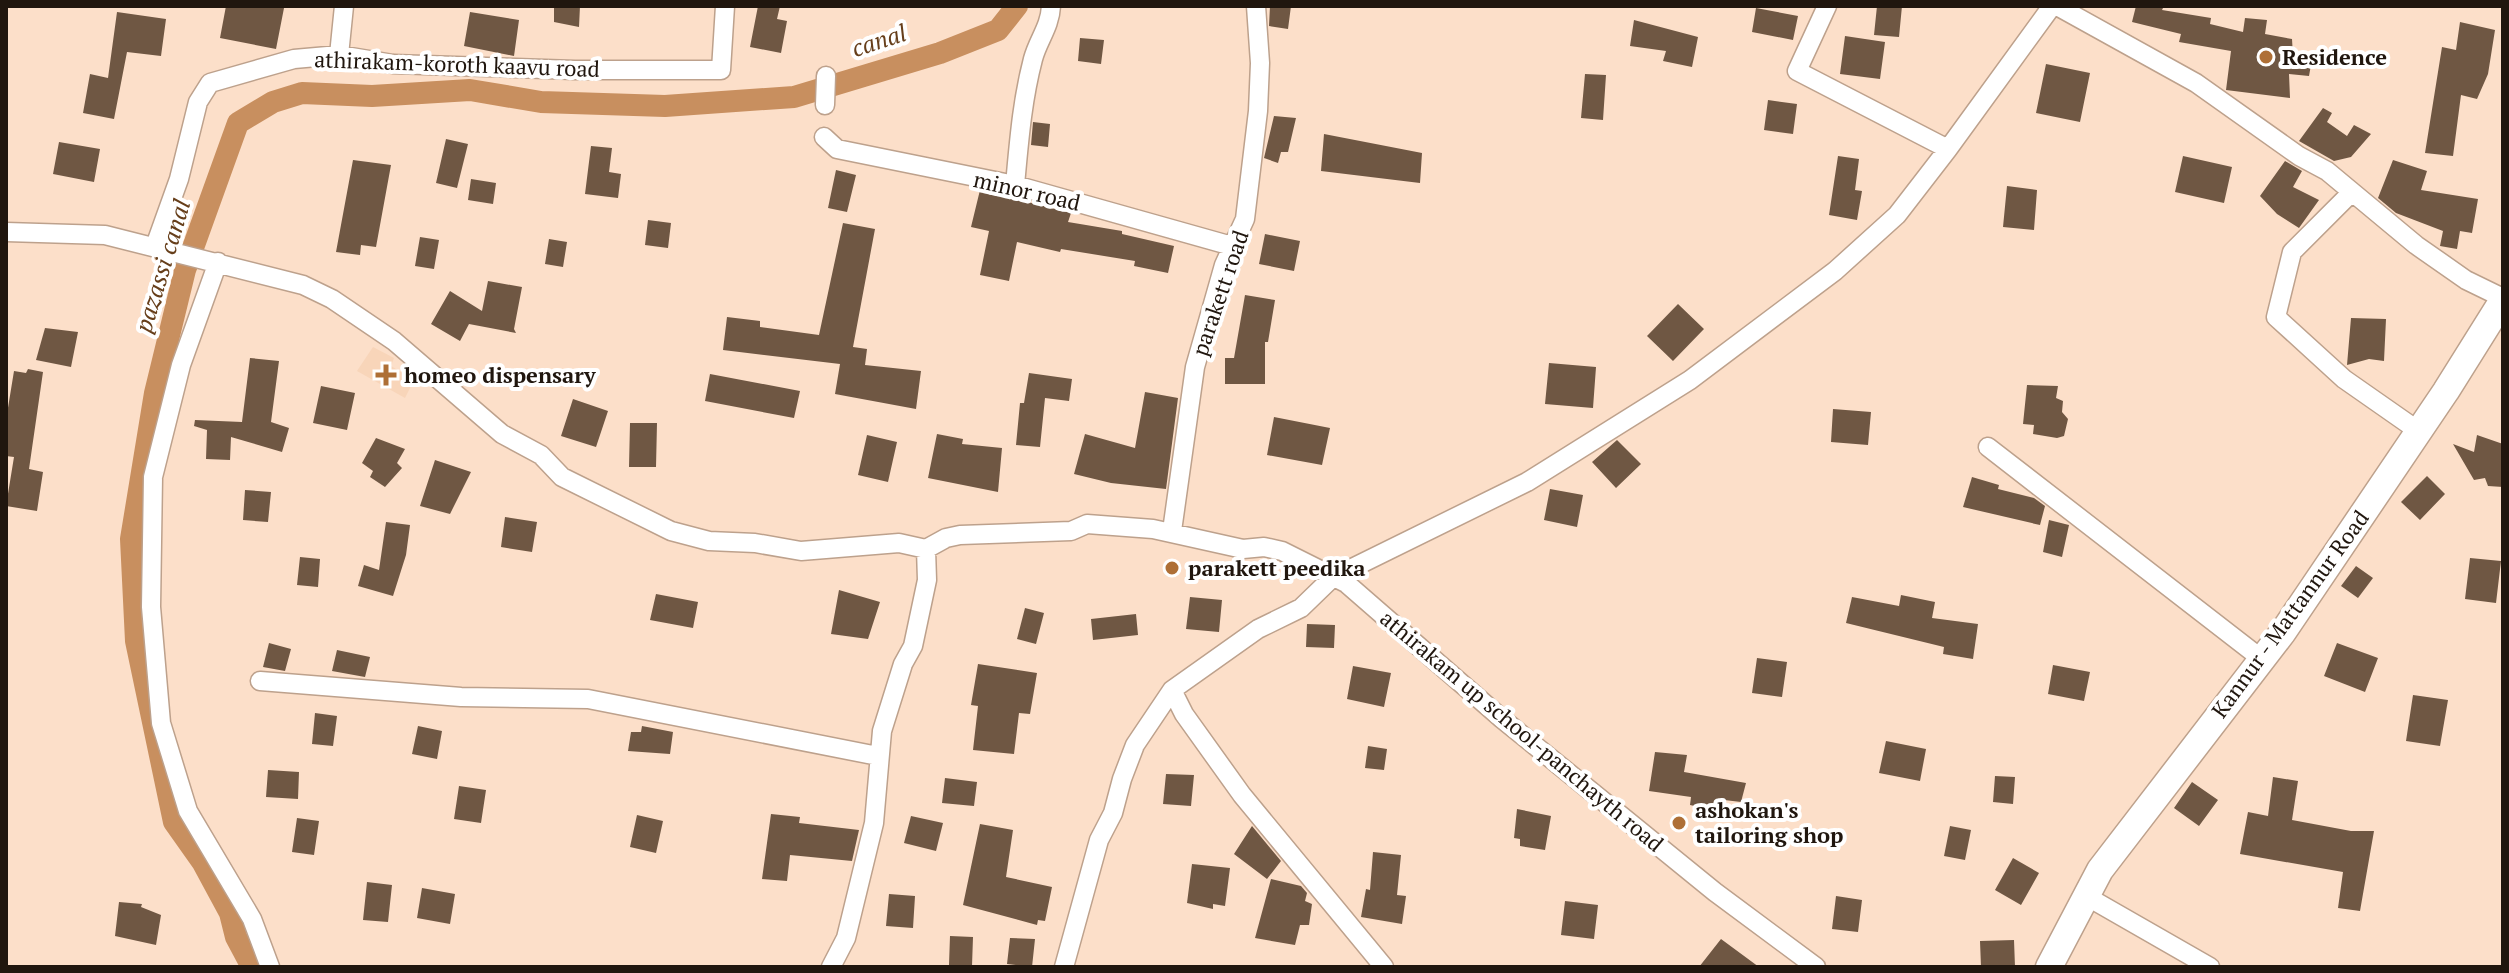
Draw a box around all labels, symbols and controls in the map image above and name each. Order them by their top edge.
water label: canal [847,16,911,64]
place label: Residence [2282,42,2387,71]
street label: athirakam-koroth kaavu road [314,44,600,83]
marker: Residence [2257,48,2275,66]
street label: minor road [971,164,1083,217]
water label: pazassi canal [127,195,198,336]
street label: parakett road [1185,226,1255,359]
place label: homeo dispensary [404,360,596,389]
marker: homeo dispensary [375,364,397,386]
street label: Kannur - Mattannur Road [2204,504,2375,723]
place label: parakett peedika [1188,553,1366,582]
marker: parakett peedika [1163,559,1181,577]
street label: athirakam up school-panchayth road [1375,603,1670,858]
place label: ashokan's tailoring shop [1695,795,1844,849]
marker: ashokan's tailoring shop [1670,814,1688,832]

